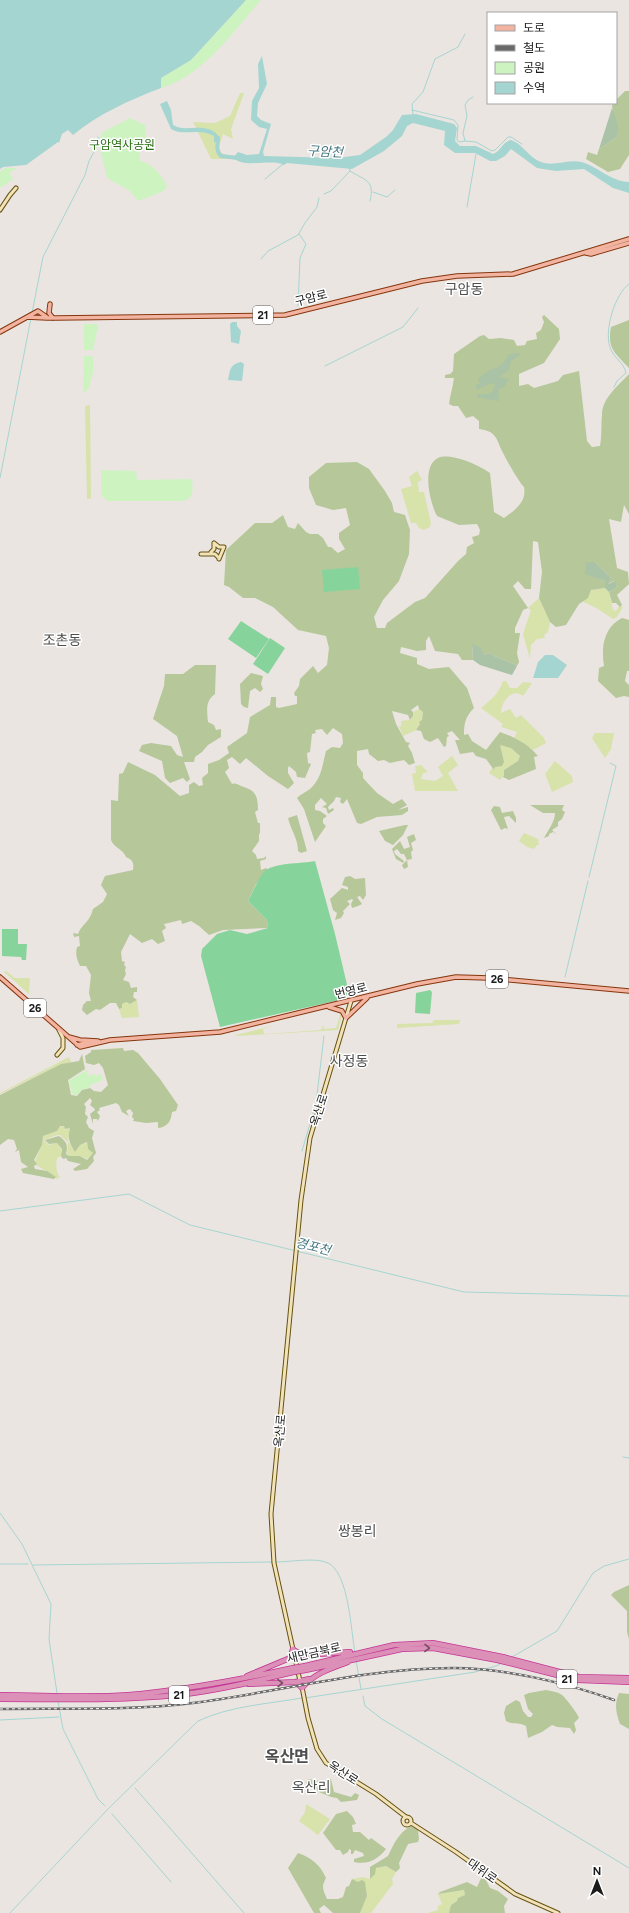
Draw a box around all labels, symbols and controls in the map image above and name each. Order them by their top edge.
legend [487,12,617,104]
text: 도로 [523,21,545,35]
text: 철도 [523,41,545,55]
text: 공원 [523,61,545,75]
text: 수역 [523,81,545,95]
park label: 구암역사공원 [89,138,155,152]
water label: 구암천 [307,143,344,160]
district label: 구암동 [445,281,483,298]
street label: 구암로 [293,287,329,309]
road number: 21 [253,306,273,324]
district label: 조촌동 [43,632,81,649]
road number: 26 [486,970,508,988]
street label: 번영로 [333,980,369,1002]
road number: 26 [24,999,46,1017]
district label: 사정동 [330,1053,368,1070]
street label: 옥산로 [307,1092,331,1128]
water label: 경포천 [294,1235,333,1258]
street label: 옥산로 [272,1414,288,1448]
district label: 쌍봉리 [338,1523,376,1540]
street label: 새만금북로 [286,1640,342,1666]
one-way arrow [424,1644,430,1652]
road number: 21 [557,1670,577,1688]
one-way arrow [277,1679,283,1687]
road number: 21 [169,1686,189,1704]
district label: 옥산면 [265,1747,309,1766]
street label: 옥산로 [325,1758,361,1788]
district label: 옥산리 [292,1779,330,1796]
street label: 대위로 [464,1856,500,1886]
north arrow [577,1861,617,1901]
text: N [593,1865,601,1878]

